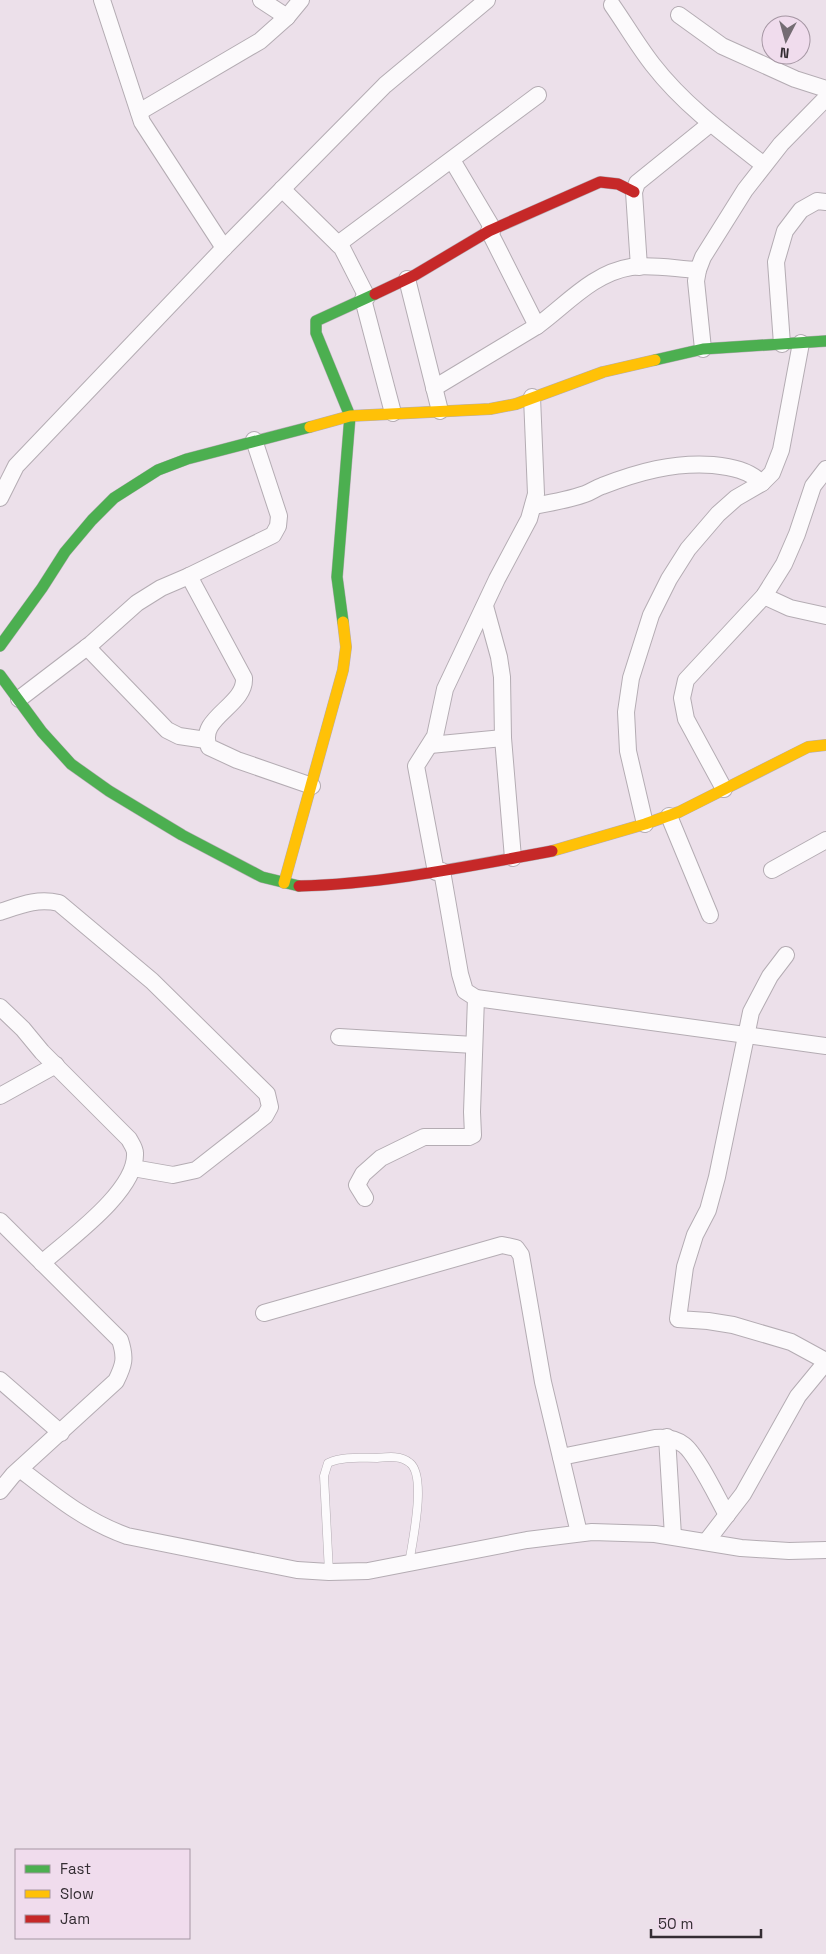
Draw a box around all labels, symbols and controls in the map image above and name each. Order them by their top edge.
north arrow [761,15,811,65]
text: N [779,43,790,62]
legend [15,1849,190,1939]
text: Fast [60,1859,91,1878]
text: Slow [60,1884,94,1903]
scale bar [651,1906,761,1938]
text: Jam [60,1909,90,1928]
text: 50 m [658,1914,693,1933]

